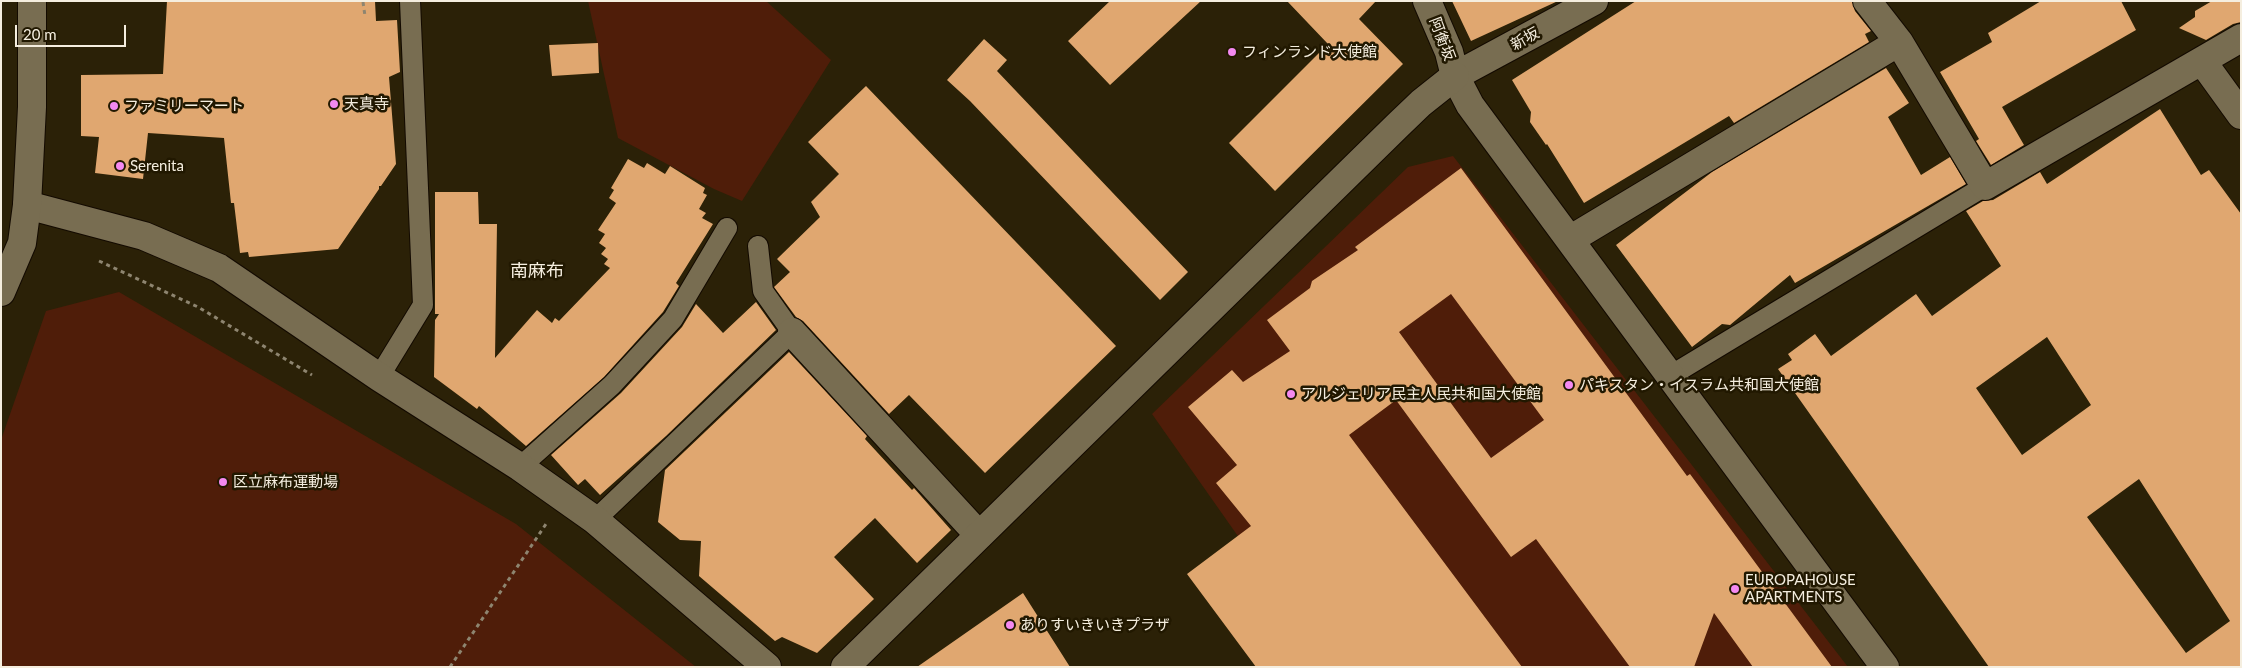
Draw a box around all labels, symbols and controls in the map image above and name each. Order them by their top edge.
scale bar [18,15,129,47]
street label: 阿衡坂 [1426,15,1458,63]
street label: 新坂 [1508,24,1542,54]
text: 20 m [23,25,57,43]
place label: フィンランド大使館 [1242,43,1377,61]
marker: フィンランド大使館 [1226,46,1238,58]
place label: 天真寺 [344,95,389,113]
place label: ファミリーマート [124,97,244,115]
marker: 天真寺 [328,98,340,110]
marker: ファミリーマート [108,100,120,112]
place label: Serenita [130,157,184,175]
marker: Serenita [114,160,126,172]
district label: 南麻布 [510,260,564,282]
place label: パキスタン・イスラム共和国大使館 [1579,376,1819,394]
marker: パキスタン・イスラム共和国大使館 [1563,379,1575,391]
place label: アルジェリア民主人民共和国大使館 [1301,385,1541,403]
marker: アルジェリア民主人民共和国大使館 [1285,388,1297,400]
place label: 区立麻布運動場 [233,473,338,491]
marker: 区立麻布運動場 [217,476,229,488]
place label: EUROPAHOUSE APARTMENTS [1745,571,1856,606]
marker: EUROPAHOUSE APARTMENTS [1729,583,1741,595]
place label: ありすいきいきプラザ [1020,616,1170,634]
marker: ありすいきいきプラザ [1004,619,1016,631]

